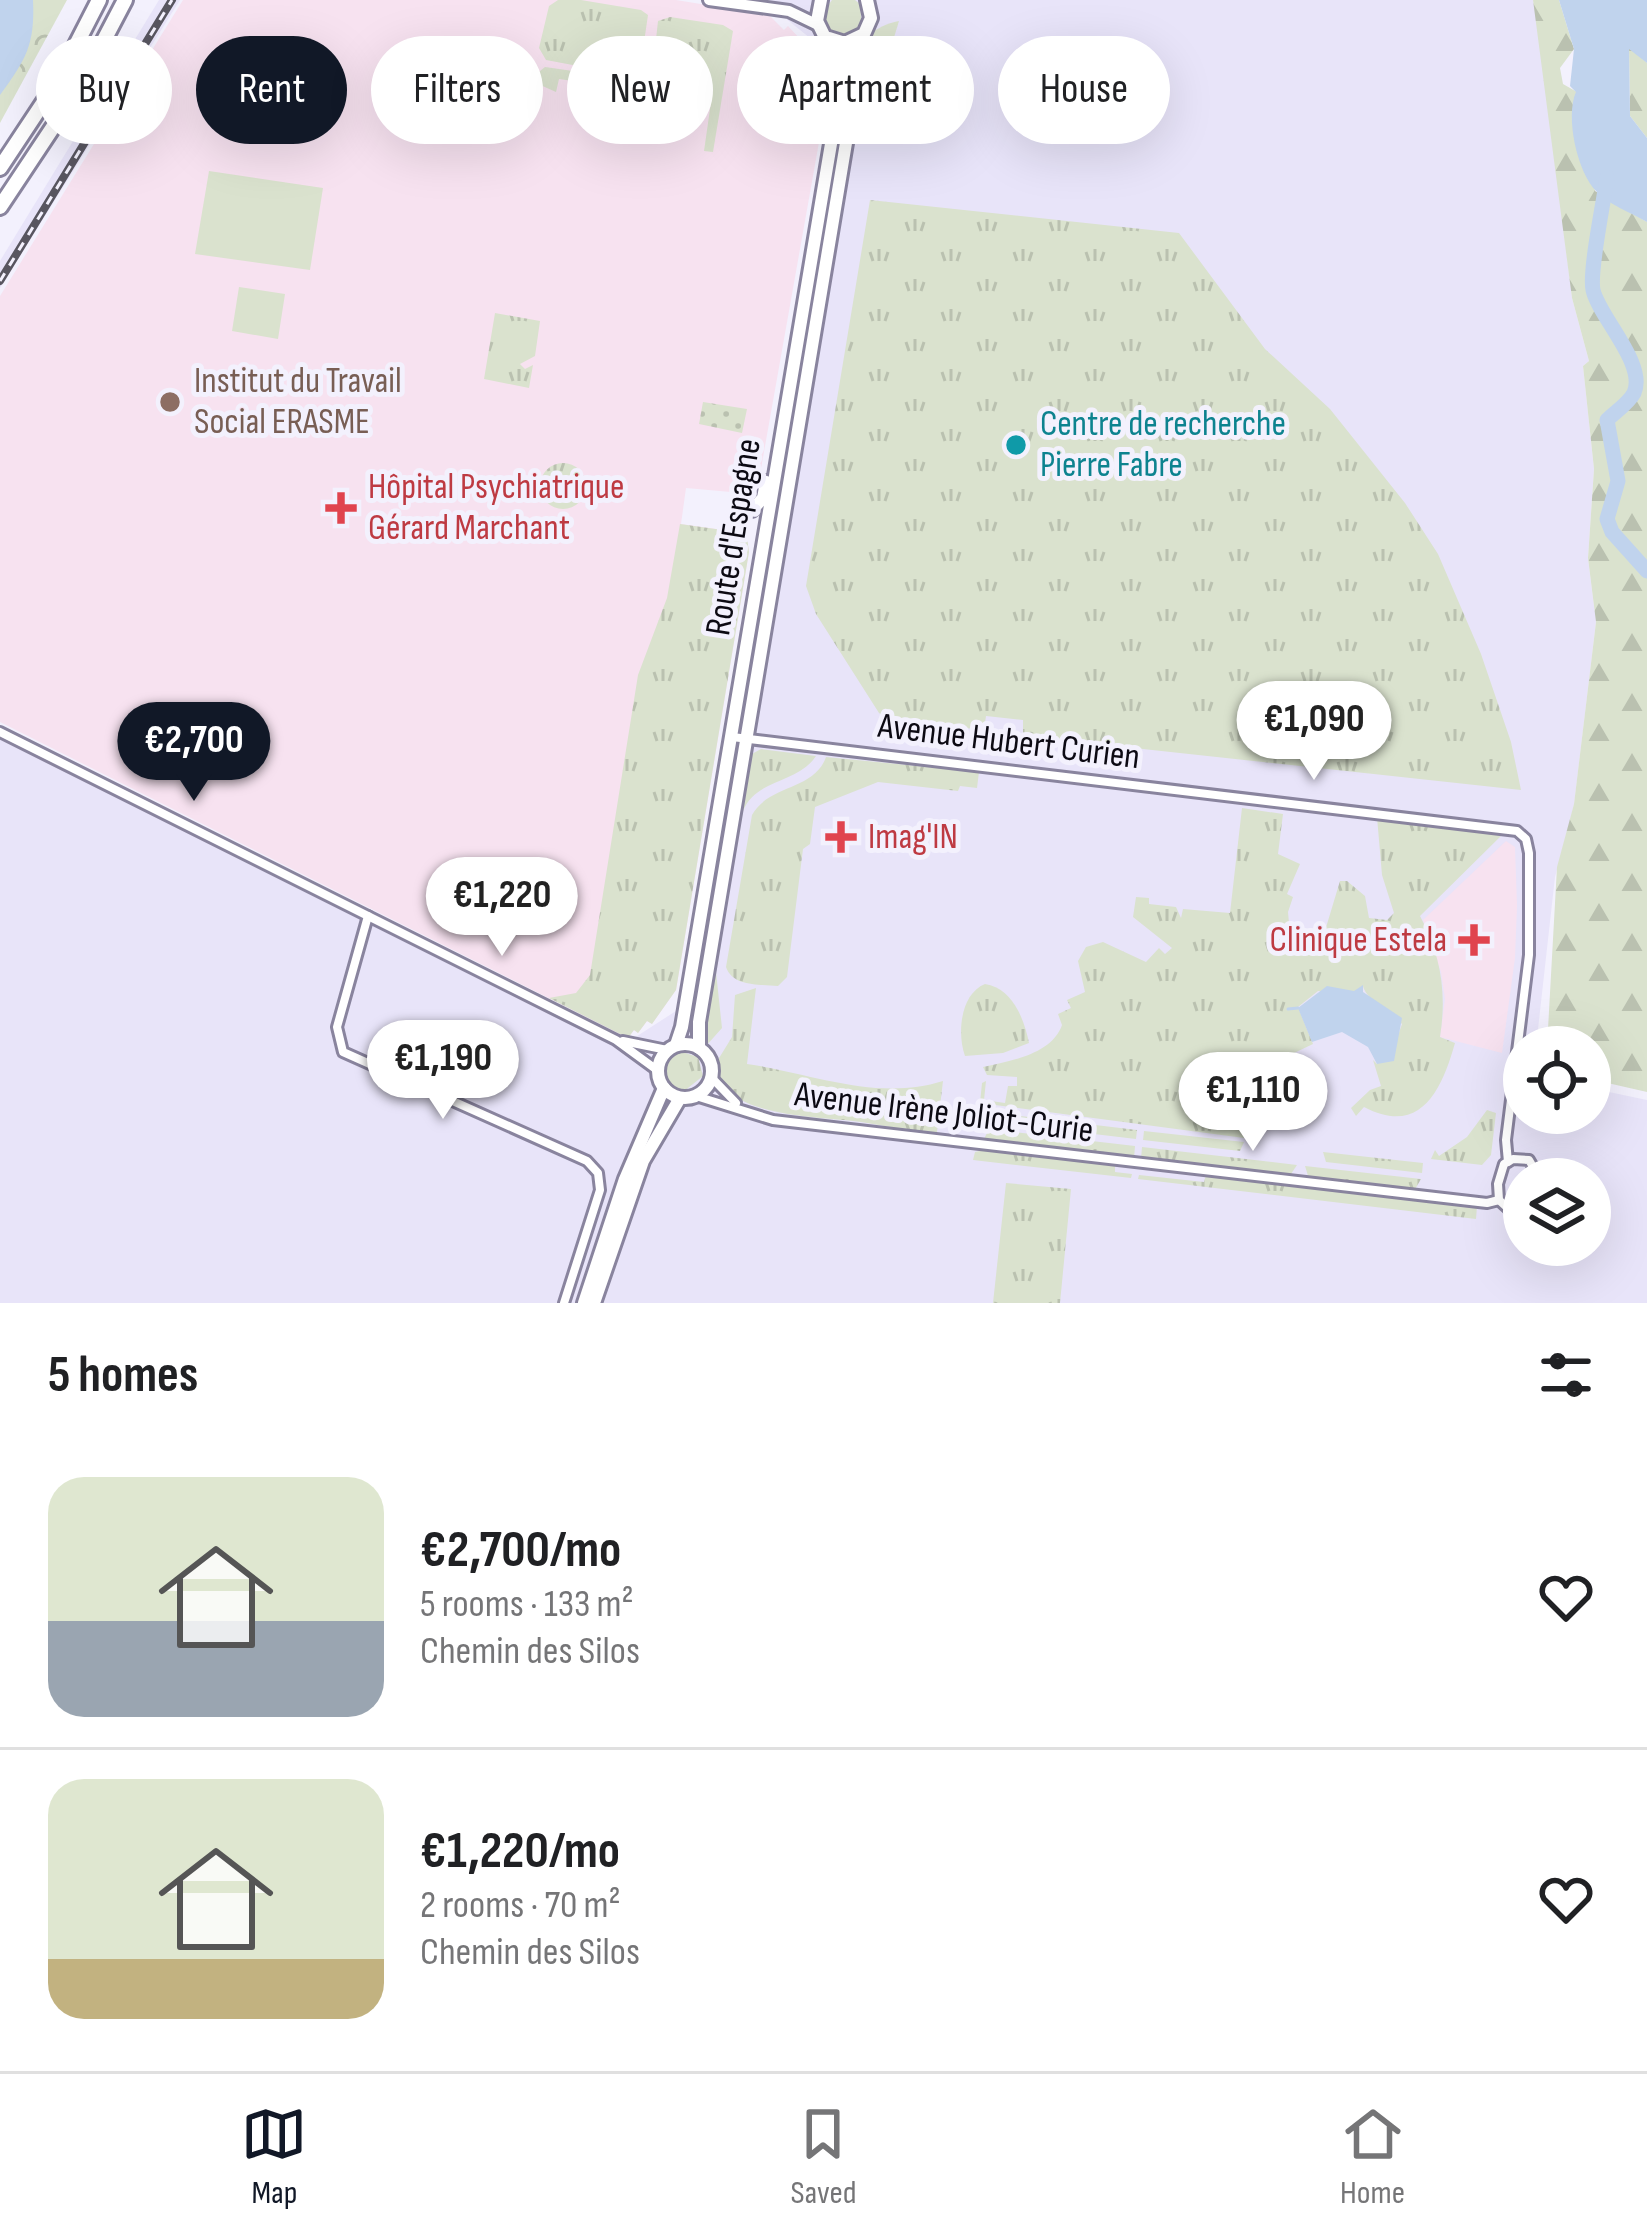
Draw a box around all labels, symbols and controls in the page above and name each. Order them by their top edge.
chip: Buy [36,36,172,144]
chip: Rent [196,36,347,144]
chip: Filters [371,36,543,144]
chip: New [567,36,713,144]
chip: Apartment [737,36,974,144]
chip: House [998,36,1170,144]
place label: Institut du Travail Social ERASME [194,360,402,444]
marker: Institut du Travail Social ERASME [157,389,183,415]
place label: Centre de recherche Pierre Fabre [1040,403,1286,487]
marker: Centre de recherche Pierre Fabre [1003,432,1029,458]
street label: Route d'Espagne [697,436,771,638]
place label: Hôpital Psychiatrique Gérard Marchant [368,466,624,550]
marker: Hôpital Psychiatrique Gérard Marchant [325,492,357,524]
pin: €1,090 [1216,681,1412,783]
text: €1,090 [1264,696,1364,743]
pin: €2,700 [96,702,292,804]
street label: Avenue Hubert Curien [875,704,1142,779]
text: €2,700 [144,717,244,764]
place label: Imag'IN [868,816,958,859]
marker: Imag'IN [825,821,857,853]
pin: €1,220 [404,857,600,959]
text: €1,220 [453,872,551,919]
place label: Clinique Estela [1270,919,1447,962]
marker: Clinique Estela [1458,924,1490,956]
pin: €1,190 [345,1020,541,1122]
map controls [1503,1026,1611,1266]
button: locate [1503,1026,1611,1134]
text: €1,190 [394,1035,492,1082]
pin: €1,110 [1155,1052,1351,1154]
text: €1,110 [1206,1067,1300,1114]
street label: Avenue Irène Joliot-Curie [791,1073,1096,1153]
button: layers [1503,1158,1611,1266]
icon: filters [1533,1342,1599,1408]
text: 5 homes [48,1345,198,1406]
text: €2,700/mo [420,1520,621,1581]
icon: home [144,1525,288,1669]
icon: heart [1533,1564,1599,1630]
text: 5 rooms · 133 m² [420,1581,634,1628]
text: Chemin des Silos [420,1628,640,1675]
text: €1,220/mo [420,1821,620,1882]
icon: home [144,1827,288,1971]
icon: heart [1533,1866,1599,1932]
text: 2 rooms · 70 m² [420,1882,621,1929]
text: Chemin des Silos [420,1929,640,1976]
tab: Map [241,2101,307,2213]
tab: Saved [790,2101,857,2213]
tab: Home [1340,2101,1406,2213]

